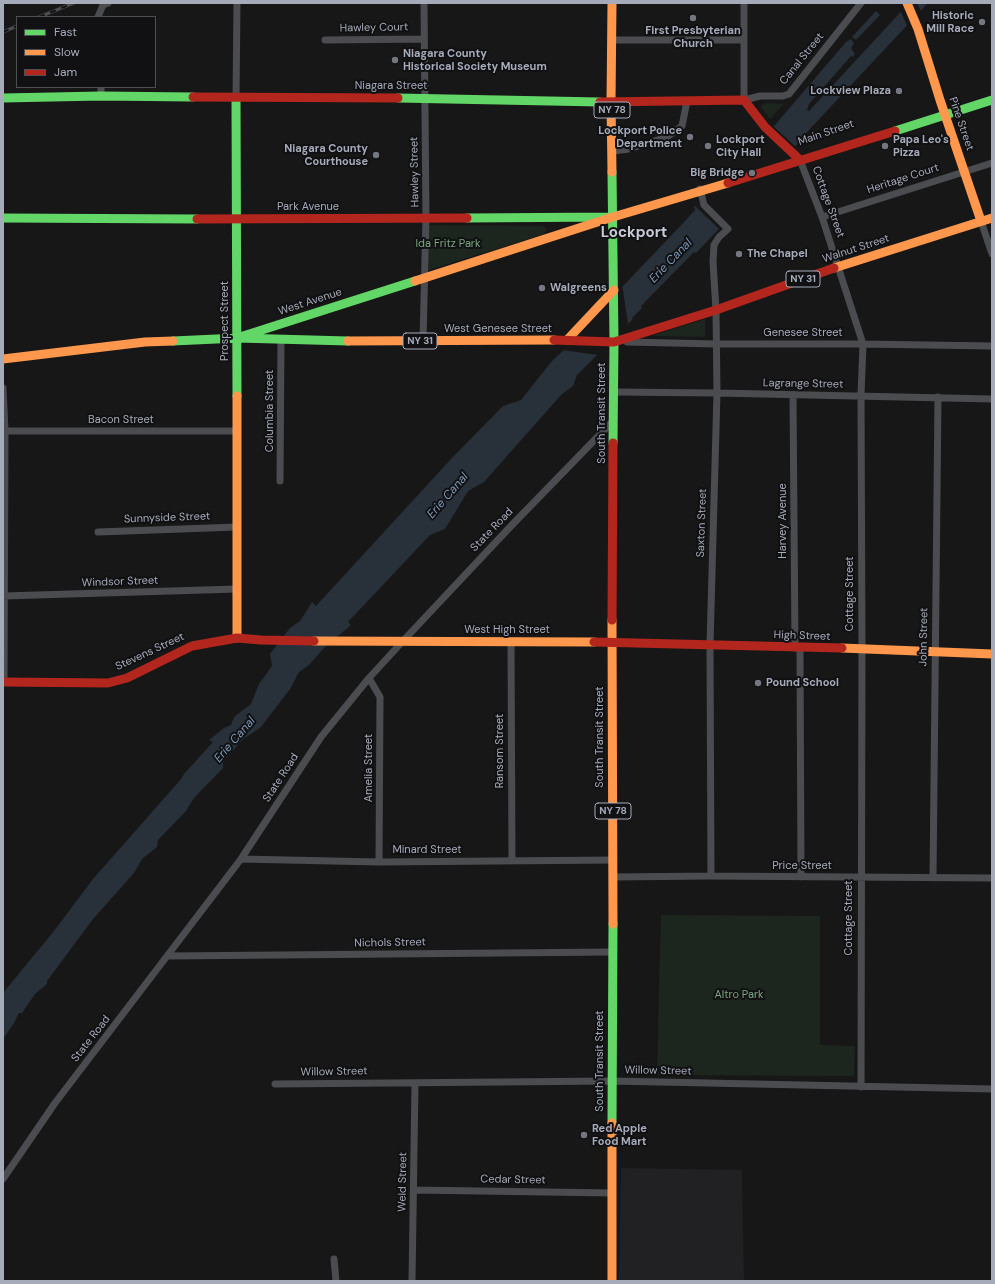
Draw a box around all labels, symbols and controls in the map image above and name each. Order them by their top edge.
place label: Historic Mill Race [926,9,974,35]
marker: First Presbyterian Church [688,13,698,23]
legend [16,16,156,88]
marker: Historic Mill Race [977,17,987,27]
street label: Hawley Court [340,21,408,35]
text: Fast [54,24,77,40]
place label: First Presbyterian Church [645,24,741,50]
street label: Canal Street [777,30,827,88]
text: Slow [54,44,80,60]
place label: Niagara County Historical Society Museum [403,47,547,73]
marker: Niagara County Historical Society Museum [390,55,400,65]
text: Jam [54,64,77,80]
street label: Niagara Street [355,79,427,93]
place label: Lockview Plaza [810,84,891,98]
marker: Lockview Plaza [894,86,904,96]
street label: Pine Street [946,96,976,152]
road number: NY 78 [594,102,630,118]
street label: Main Street [796,117,856,149]
place label: Lockport Police Department [598,124,682,150]
marker: Lockport Police Department [685,132,695,142]
place label: Lockport City Hall [716,133,765,159]
place label: Papa Leo's Pizza [893,133,949,159]
street label: Hawley Street [408,137,422,207]
marker: Lockport City Hall [703,141,713,151]
marker: Papa Leo's Pizza [880,141,890,151]
place label: Niagara County Courthouse [284,142,368,168]
marker: Niagara County Courthouse [371,150,381,160]
street label: Heritage Court [865,161,941,197]
street label: Cottage Street [809,164,847,240]
place label: Big Bridge [690,166,744,180]
marker: Big Bridge [747,168,757,178]
street label: Park Avenue [277,200,339,214]
district label: Lockport [601,224,667,242]
street label: Walnut Street [821,232,891,266]
water label: Erie Canal [647,236,695,286]
park label: Ida Fritz Park [416,237,480,251]
place label: The Chapel [747,247,808,261]
marker: The Chapel [734,249,744,259]
road number: NY 31 [786,271,820,287]
street label: Prospect Street [218,281,232,361]
place label: Walgreens [550,281,607,295]
marker: Walgreens [537,283,547,293]
street label: West Avenue [276,285,344,319]
street label: West Genesee Street [444,322,552,336]
street label: Genesee Street [763,326,843,340]
road number: NY 31 [403,333,437,349]
street label: South Transit Street [595,362,609,464]
street label: Columbia Street [263,370,277,452]
street label: Lagrange Street [763,377,843,391]
street label: Bacon Street [88,413,154,427]
water label: Erie Canal [424,470,472,522]
street label: Harvey Avenue [776,483,790,559]
street label: Saxton Street [694,488,710,558]
street label: State Road [468,505,516,555]
street label: Sunnyside Street [124,510,210,526]
street label: Cottage Street [843,556,857,632]
street label: Windsor Street [81,574,159,590]
street label: John Street [917,608,931,666]
street label: West High Street [464,623,550,637]
street label: High Street [773,628,831,644]
street label: Stevens Street [114,630,186,674]
place label: Pound School [766,676,839,690]
marker: Pound School [753,678,763,688]
street label: South Transit Street [593,686,607,788]
water label: Erie Canal [211,714,259,766]
street label: Ransom Street [493,714,507,788]
street label: Amelia Street [362,734,376,802]
street label: State Road [260,751,302,805]
road number: NY 78 [595,803,631,819]
street label: Minard Street [392,843,462,857]
street label: Price Street [772,859,832,873]
street label: Cottage Street [842,880,856,956]
street label: Nichols Street [354,936,426,950]
park label: Altro Park [714,988,764,1002]
street label: South Transit Street [593,1010,607,1112]
street label: State Road [69,1013,113,1065]
street label: Willow Street [624,1064,692,1078]
street label: Willow Street [300,1065,368,1079]
place label: Red Apple Food Mart [592,1122,647,1148]
marker: Red Apple Food Mart [579,1130,589,1140]
street label: Weld Street [396,1152,410,1212]
street label: Cedar Street [480,1173,546,1187]

